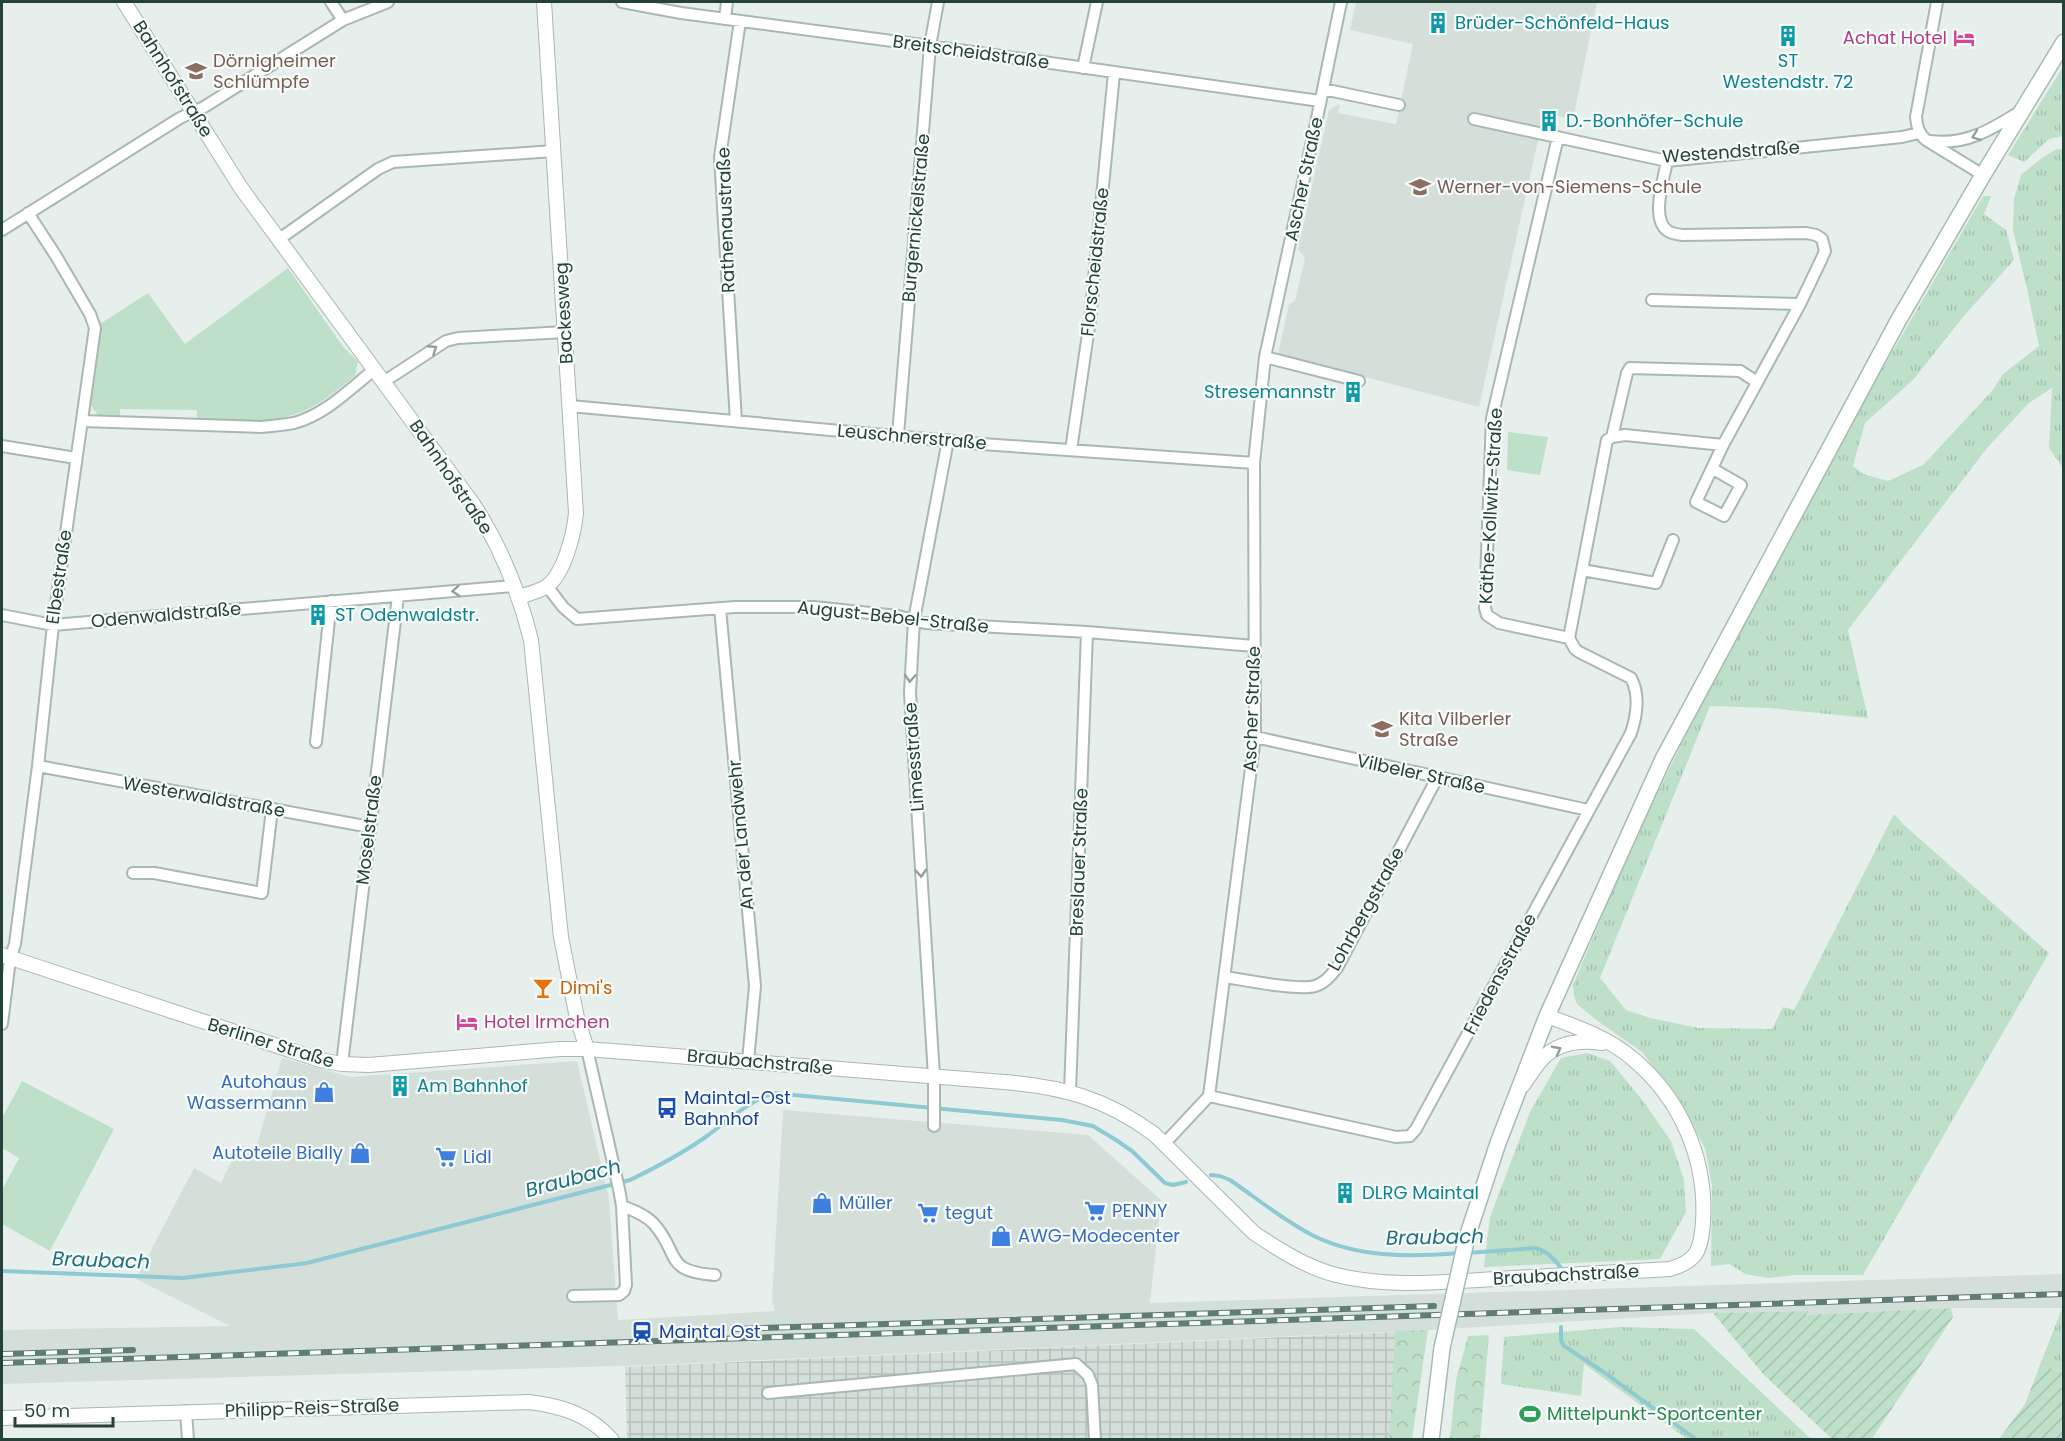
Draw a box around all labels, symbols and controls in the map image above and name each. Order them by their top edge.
place label: Brüder-Schönfeld-Haus [1455,10,1669,35]
building icon: Brüder-Schönfeld-Haus [1426,11,1450,35]
street label: Bahnhofstraße [127,16,219,142]
building icon: ST Westendstr. 72 [1776,24,1800,48]
place label: Achat Hotel [1843,25,1947,50]
hotel icon: Achat Hotel [1952,26,1976,50]
street label: Breitscheidstraße [891,28,1051,75]
place label: Dörnigheimer Schlümpfe [213,48,336,94]
place label: ST Westendstr. 72 [1723,48,1853,94]
school or university icon: Dörnigheimer Schlümpfe [184,59,208,83]
place label: D.-Bonhöfer-Schule [1566,108,1743,133]
building icon: D.-Bonhöfer-Schule [1537,109,1561,133]
street label: Ascher Straße [1278,115,1329,243]
one-way arrow [1971,128,1982,141]
street label: Burgernickelstraße [896,133,935,303]
street label: Westendstraße [1661,134,1801,169]
street label: Rathenaustraße [710,147,741,293]
place label: Werner-von-Siemens-Schule [1437,174,1702,199]
school or university icon: Werner-von-Siemens-Schule [1408,175,1432,199]
street label: Florscheidstraße [1074,186,1115,338]
street label: Backesweg [548,261,579,365]
one-way arrow [427,345,438,356]
place label: Stresemannstr [1204,379,1336,404]
building icon: Stresemannstr [1341,380,1365,404]
street label: Käthe-Kollwitz-Straße [1473,407,1508,605]
street label: Bahnhofstraße [404,414,499,539]
street label: Leuschnerstraße [836,418,988,455]
street label: Elbestraße [39,528,78,626]
one-way arrow [451,584,460,597]
street label: August-Bebel-Straße [796,594,990,639]
street label: Odenwaldstraße [90,595,242,634]
place label: ST Odenwaldstr. [335,602,479,627]
building icon: ST Odenwaldstr. [306,603,330,627]
street label: Ascher Straße [1237,646,1266,772]
one-way arrow [904,674,917,683]
street label: Limesstraße [897,702,930,813]
place label: Kita Vilberler Straße [1399,706,1511,752]
school or university icon: Kita Vilberler Straße [1370,717,1394,741]
street label: Vilbeler Straße [1354,748,1488,799]
street label: An der Landwehr [721,758,760,911]
street label: Westerwaldstraße [121,770,287,823]
street label: Moselstraße [349,774,388,886]
street label: Breslauer Straße [1063,787,1094,937]
street label: Lohrbergstraße [1321,842,1410,975]
one-way arrow [914,868,927,877]
street label: Friedensstraße [1457,909,1542,1039]
place label: Dimi's [560,975,612,1000]
bar icon: Dimi's [531,976,555,1000]
place label: Hotel Irmchen [484,1009,610,1034]
hotel icon: Hotel Irmchen [455,1010,479,1034]
street label: Berliner Straße [205,1011,338,1074]
street label: Braubachstraße [686,1043,834,1080]
one-way arrow [1551,1046,1561,1057]
place label: Autohaus Wassermann [187,1069,307,1115]
place label: Am Bahnhof [417,1073,528,1098]
building icon: Am Bahnhof [388,1074,412,1098]
shop icon: Autohaus Wassermann [312,1080,336,1104]
place label: Maintal-Ost Bahnhof [684,1085,791,1131]
bus stop icon: Maintal-Ost Bahnhof [655,1096,679,1120]
place label: Autoteile Bially [212,1140,343,1165]
shop icon: Autoteile Bially [348,1141,372,1165]
place label: Lidl [463,1144,492,1169]
supermarket icon: Lidl [434,1145,458,1169]
water label: Braubach [522,1152,624,1204]
place label: DLRG Maintal [1362,1180,1479,1205]
building icon: DLRG Maintal [1333,1181,1357,1205]
place label: Müller [839,1190,893,1215]
shop icon: Müller [810,1191,834,1215]
place label: PENNY [1112,1198,1168,1223]
supermarket icon: PENNY [1083,1199,1107,1223]
place label: tegut [945,1200,993,1225]
supermarket icon: tegut [916,1201,940,1225]
water label: Braubach [1386,1222,1484,1252]
place label: AWG-Modecenter [1018,1223,1180,1248]
shop icon: AWG-Modecenter [989,1224,1013,1248]
water label: Braubach [52,1244,150,1276]
street label: Braubachstraße [1492,1258,1640,1291]
place label: Maintal Ost [659,1319,761,1344]
station icon: Maintal Ost [630,1320,654,1344]
scale bar [15,1390,112,1428]
street label: Philipp-Reis-Straße [224,1392,400,1423]
text: 50 m [24,1398,70,1423]
place label: Mittelpunkt-Sportcenter [1547,1401,1762,1426]
sports icon: Mittelpunkt-Sportcenter [1518,1402,1542,1426]

